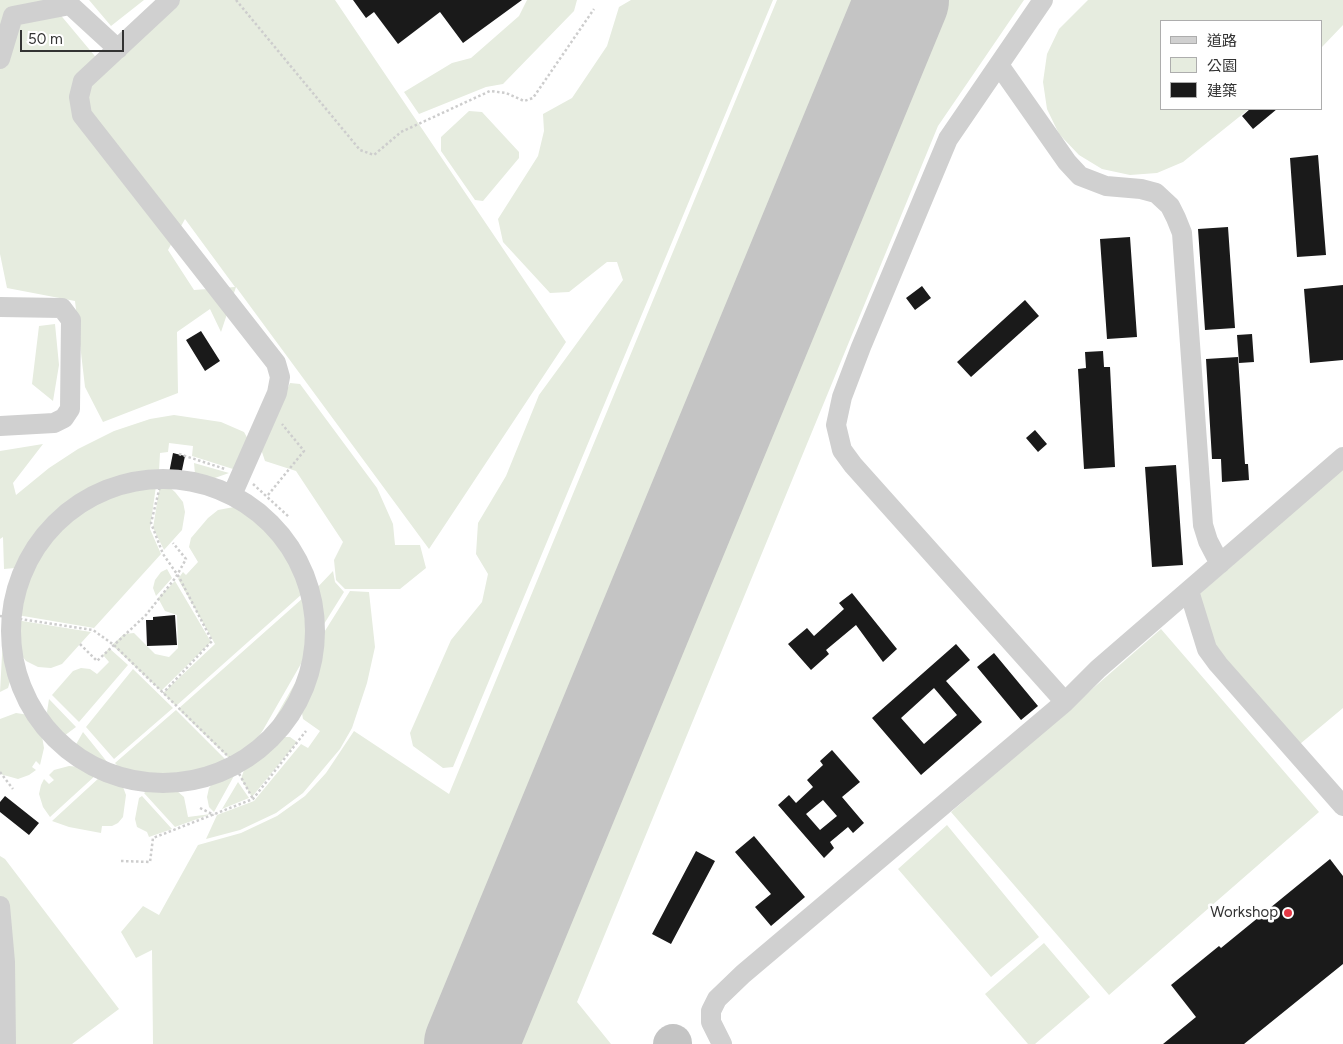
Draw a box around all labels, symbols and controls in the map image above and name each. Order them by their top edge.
scale bar [22,20,126,52]
legend [1160,20,1323,110]
text: 50 m [28,30,63,48]
text: 道路 [1207,32,1237,50]
text: 公園 [1207,57,1237,75]
text: 建築 [1207,82,1237,100]
place label: Workshop [1210,904,1278,922]
marker: Workshop [1282,907,1294,919]

